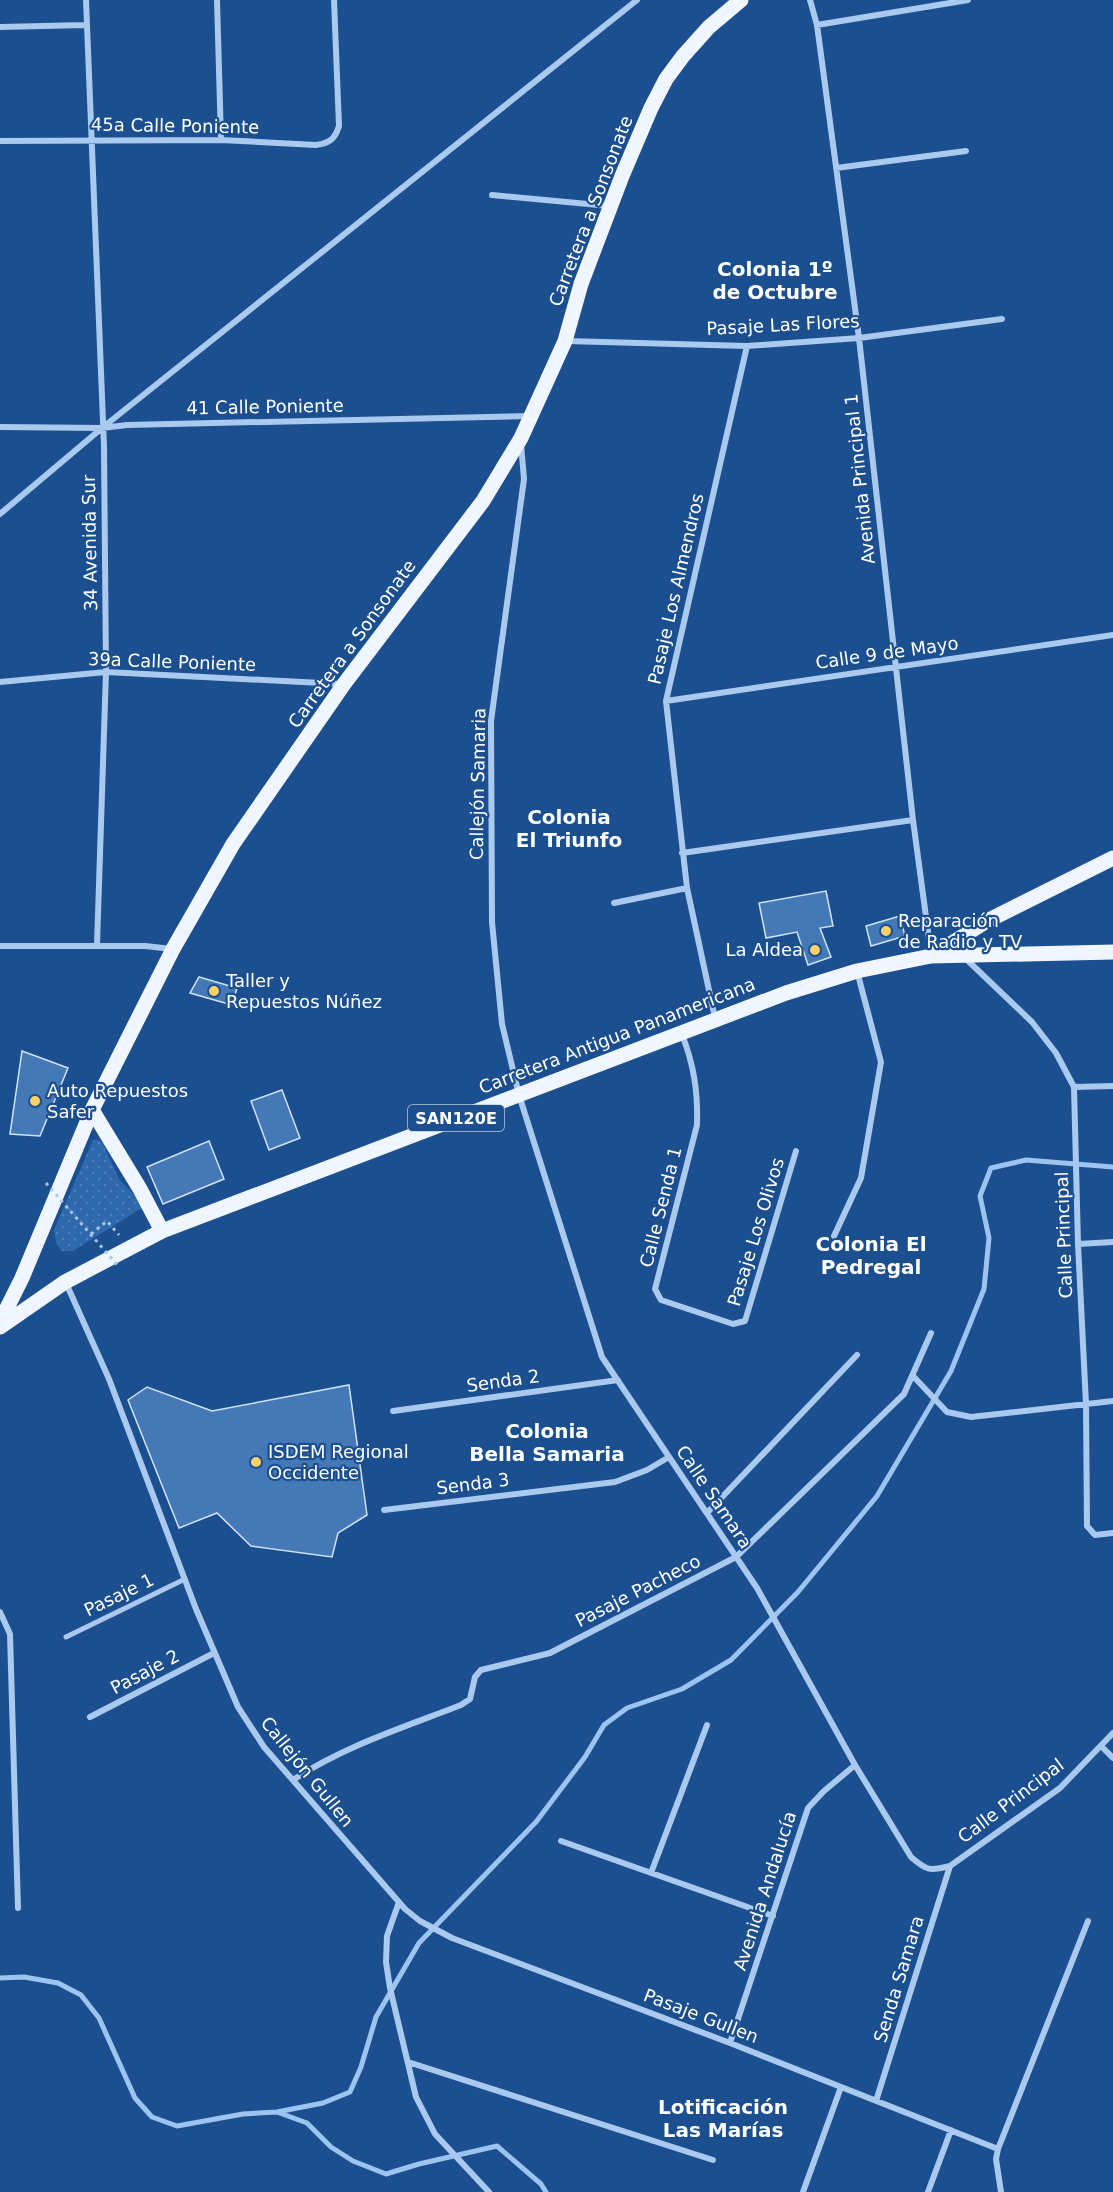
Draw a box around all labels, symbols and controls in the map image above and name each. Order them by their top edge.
street label: Carretera a Sonsonate [544,112,637,309]
street label: 45a Calle Poniente [91,114,259,137]
district label: Colonia 1º de Octubre [712,257,838,304]
street label: Pasaje Las Flores [706,310,860,339]
street label: Avenida Principal 1 [840,393,879,565]
street label: 41 Calle Poniente [186,395,344,418]
street label: 34 Avenida Sur [78,474,101,611]
street label: Pasaje Los Almendros [643,491,708,686]
street label: Carretera a Sonsonate [284,556,420,732]
street label: Calle 9 de Mayo [814,632,960,673]
street label: 39a Calle Poniente [88,648,256,675]
street label: Callejón Samaria [466,708,489,860]
district label: Colonia El Triunfo [516,805,622,852]
place label: Reparación de Radio y TV [898,910,1023,952]
marker: Reparación de Radio y TV [879,924,893,938]
place label: La Aldea [725,939,803,960]
marker: La Aldea [808,943,822,957]
place label: Taller y Repuestos Núñez [225,970,382,1012]
street label: Carretera Antigua Panamericana [476,973,758,1098]
marker: Taller y Repuestos Núñez [207,984,221,998]
place label: Auto Repuestos Safer [47,1080,188,1122]
marker: Auto Repuestos Safer [28,1094,42,1108]
road number: SAN120E [408,1105,504,1131]
street label: Calle Senda 1 [635,1144,686,1270]
street label: Pasaje Los Olivos [723,1155,788,1309]
street label: Calle Principal [1051,1171,1076,1299]
district label: Colonia El Pedregal [815,1232,927,1279]
street label: Senda 2 [465,1365,541,1396]
district label: Colonia Bella Samaria [469,1419,625,1466]
place label: ISDEM Regional Occidente [268,1441,409,1483]
street label: Calle Samara [672,1441,757,1552]
marker: ISDEM Regional Occidente [249,1455,263,1469]
street label: Senda 3 [435,1469,511,1498]
street label: Pasaje Pacheco [572,1550,704,1631]
street label: Pasaje 1 [81,1569,157,1620]
street label: Pasaje 2 [107,1645,183,1698]
street label: Callejón Gullen [257,1712,358,1831]
street label: Calle Principal [954,1754,1068,1847]
street label: Avenida Andalucía [729,1809,800,1973]
street label: Senda Samara [869,1913,928,2045]
street label: Pasaje Gullen [641,1984,761,2047]
district label: Lotificación Las Marías [658,2095,788,2142]

